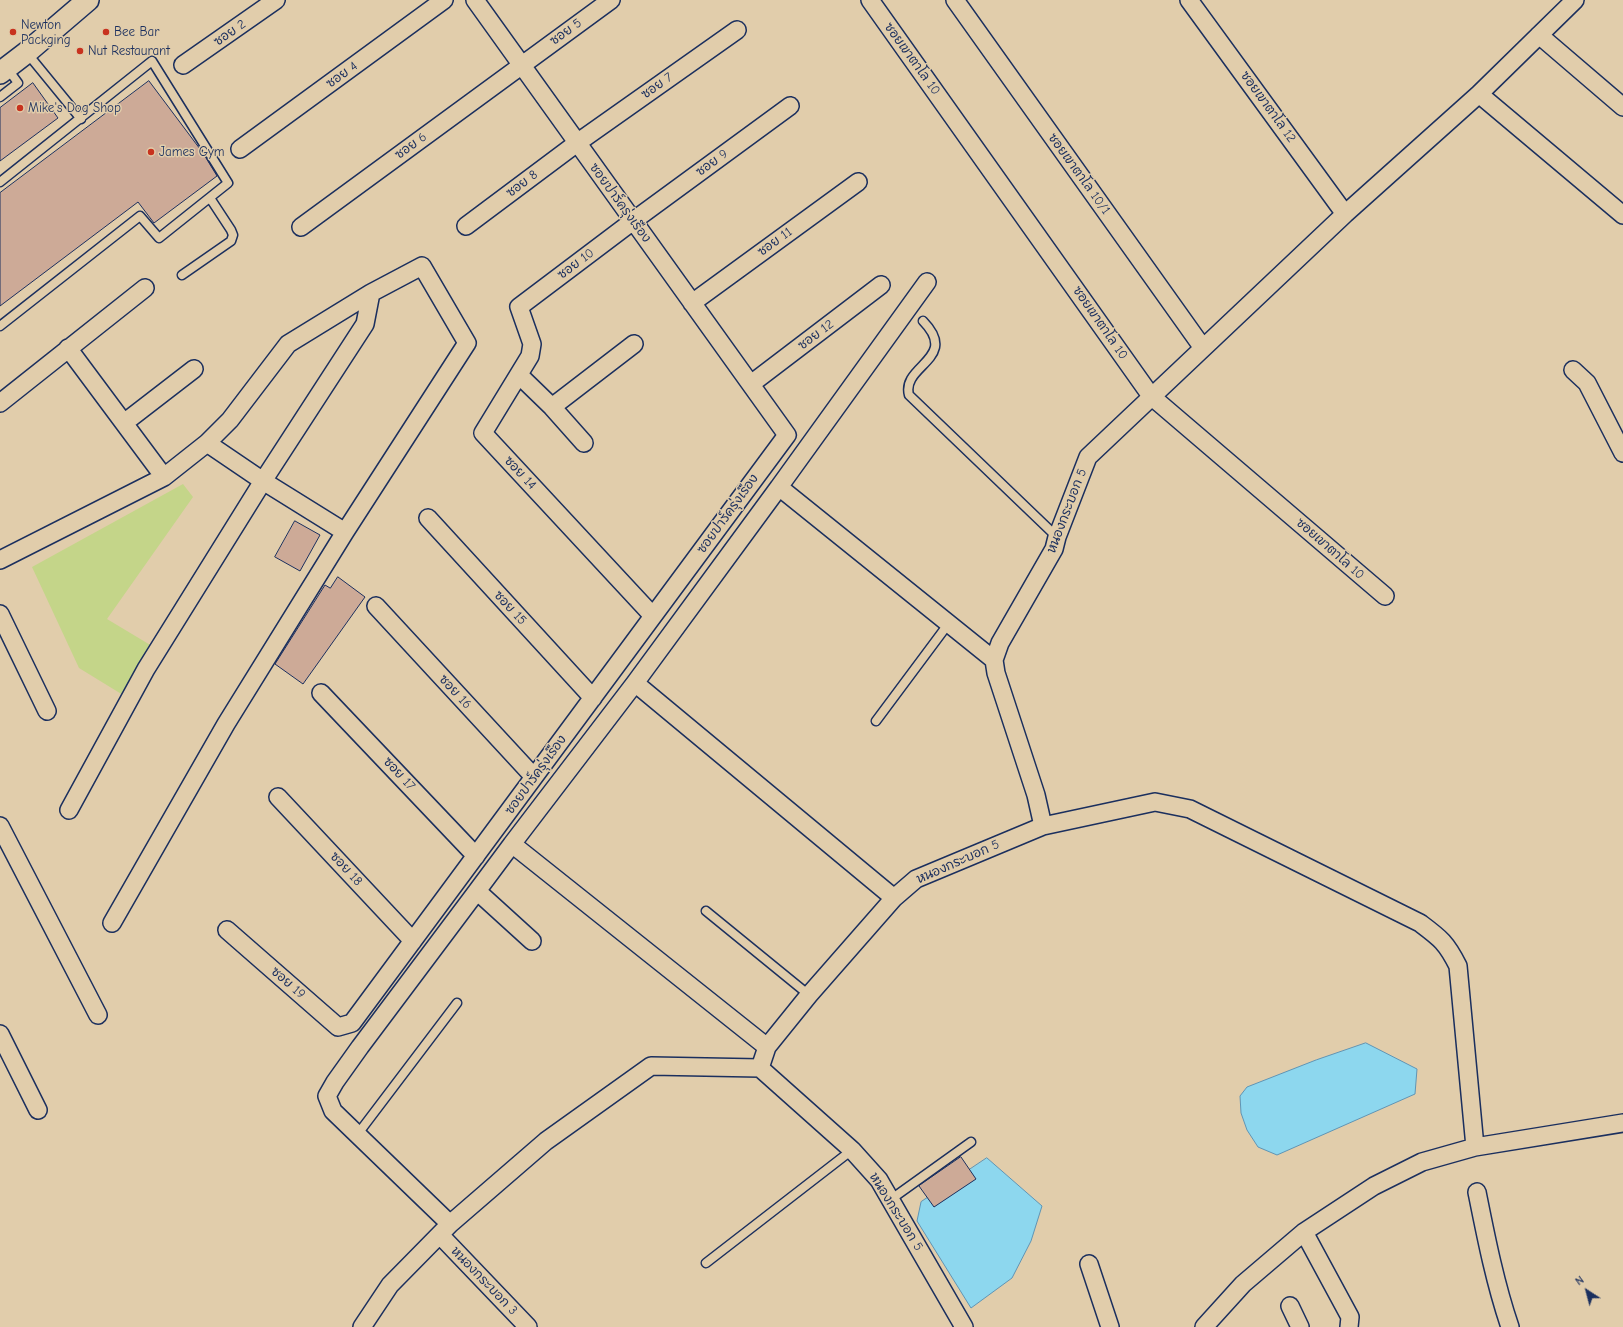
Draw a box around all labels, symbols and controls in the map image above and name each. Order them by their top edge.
street label: ซอย 5 [547,15,585,49]
street label: ซอย 2 [211,16,249,50]
place label: Newton Packging [21,17,71,48]
street label: ซอยเขาตาโล 10 [881,20,943,98]
place label: Bee Bar [114,24,159,40]
marker: Newton Packging [8,27,18,37]
marker: Bee Bar [101,27,111,37]
place label: Nut Restaurant [88,43,170,59]
marker: Nut Restaurant [75,46,85,56]
street label: ซอย 4 [323,58,361,92]
street label: ซอยเขาตาโล 12 [1237,68,1299,146]
street label: ซอย 7 [638,70,676,102]
place label: Mike's Dog Shop [28,100,121,116]
marker: Mike's Dog Shop [15,103,25,113]
street label: ซอย 6 [392,129,430,163]
street label: ซอยเขาตาโล 10/1 [1044,130,1114,218]
place label: James Gym [159,144,225,160]
street label: ซอย 9 [693,146,731,180]
marker: James Gym [146,147,156,157]
street label: ซอยปาร์ครุ่งเรือง [586,160,654,246]
street label: ซอย 8 [503,167,541,201]
street label: ซอย 11 [755,224,795,260]
street label: ซอย 10 [555,245,597,283]
street label: ซอยเขาตาโล 10 [1069,284,1131,362]
street label: ซอย 12 [795,317,837,353]
street label: ซอย 14 [501,453,539,493]
street label: หนองกระบอก 5 [1044,467,1090,555]
street label: ซอยปาร์ครุ่งเรือง [694,471,762,557]
street label: ซอยเขาตาโล 10 [1293,515,1367,583]
street label: ซอย 15 [490,588,530,628]
street label: ซอย 16 [435,672,475,712]
street label: ซอยปาร์ครุ่งเรือง [502,732,570,818]
street label: ซอย 17 [380,754,418,794]
street label: หนองกระบอก 5 [914,837,1002,887]
street label: ซอย 18 [327,849,365,889]
street label: ซอย 19 [268,964,308,1002]
street label: หนองกระบอก 5 [866,1170,926,1254]
street label: หนองกระบอก 3 [448,1244,520,1318]
north arrow [1567,1271,1607,1311]
text: N [1573,1274,1586,1288]

